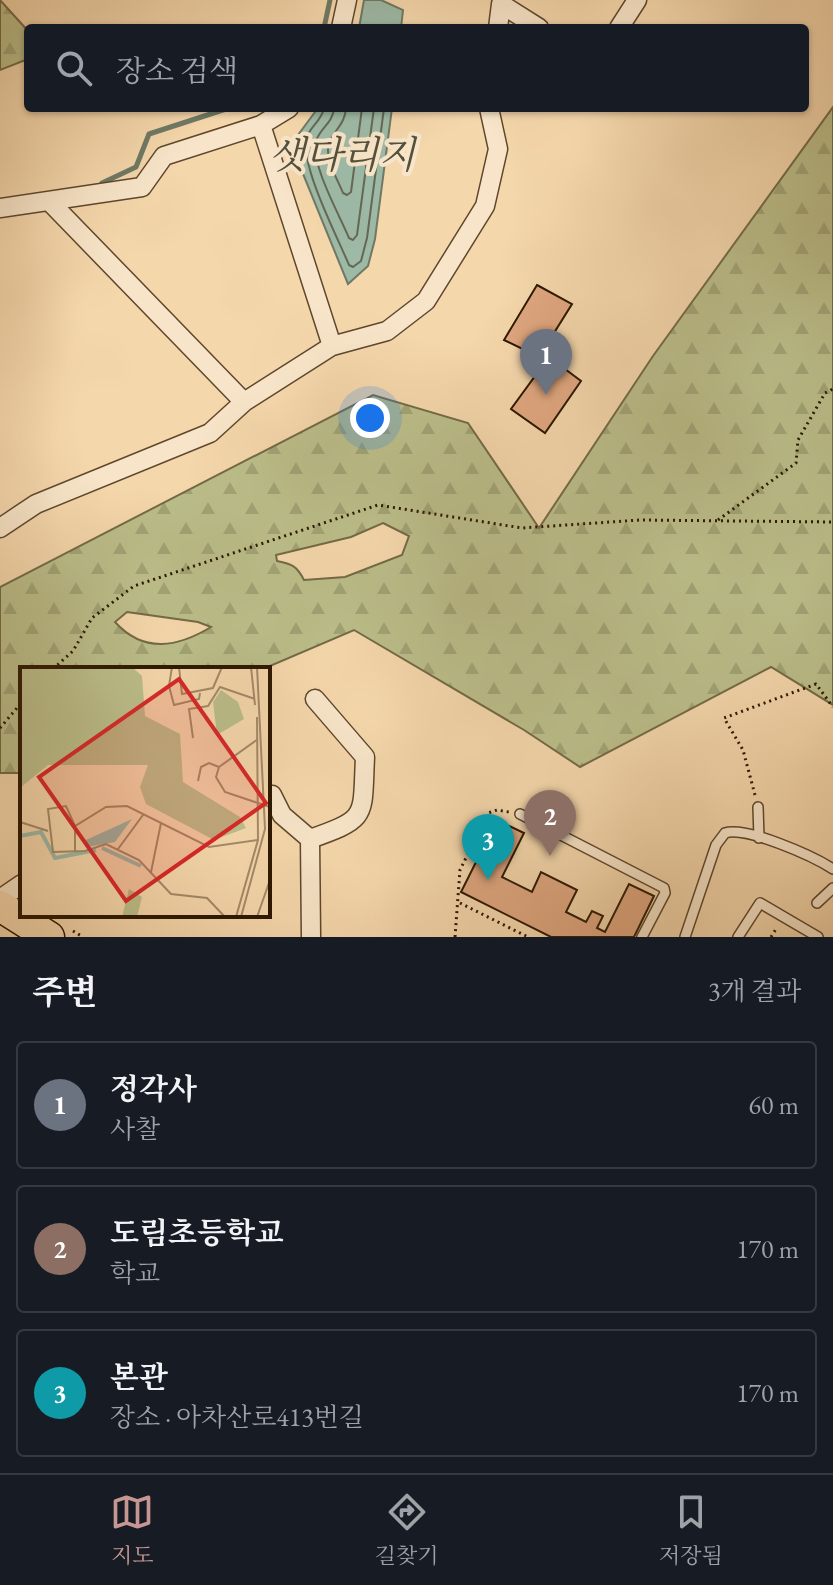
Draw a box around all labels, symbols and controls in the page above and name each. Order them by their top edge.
search box [24,24,809,112]
icon: search [52,46,96,90]
text: 장소 검색 [116,51,238,90]
water label: 샛다리지 [269,130,418,179]
pin: 1 [520,329,572,395]
your location [350,398,390,438]
inset map [20,667,270,917]
pin: 2 [524,790,576,856]
pin: 3 [462,814,514,880]
text: 주변 [32,970,98,1014]
text: 3개 결과 [708,974,801,1008]
text: 정각사 [110,1069,197,1108]
text: 1 [53,1088,67,1122]
text: 60 m [749,1088,799,1122]
text: 사찰 [110,1112,160,1146]
text: 도림초등학교 [110,1213,284,1252]
text: 2 [53,1232,67,1266]
text: 170 m [736,1232,799,1266]
text: 학교 [110,1256,160,1290]
text: 본관 [110,1357,168,1396]
text: 3 [53,1376,67,1410]
text: 170 m [736,1376,799,1410]
text: 장소 · 아차산로413번길 [110,1400,364,1434]
tab: 지도 [110,1490,154,1570]
tab: 길찾기 [375,1490,438,1570]
tab: 저장됨 [659,1490,723,1570]

